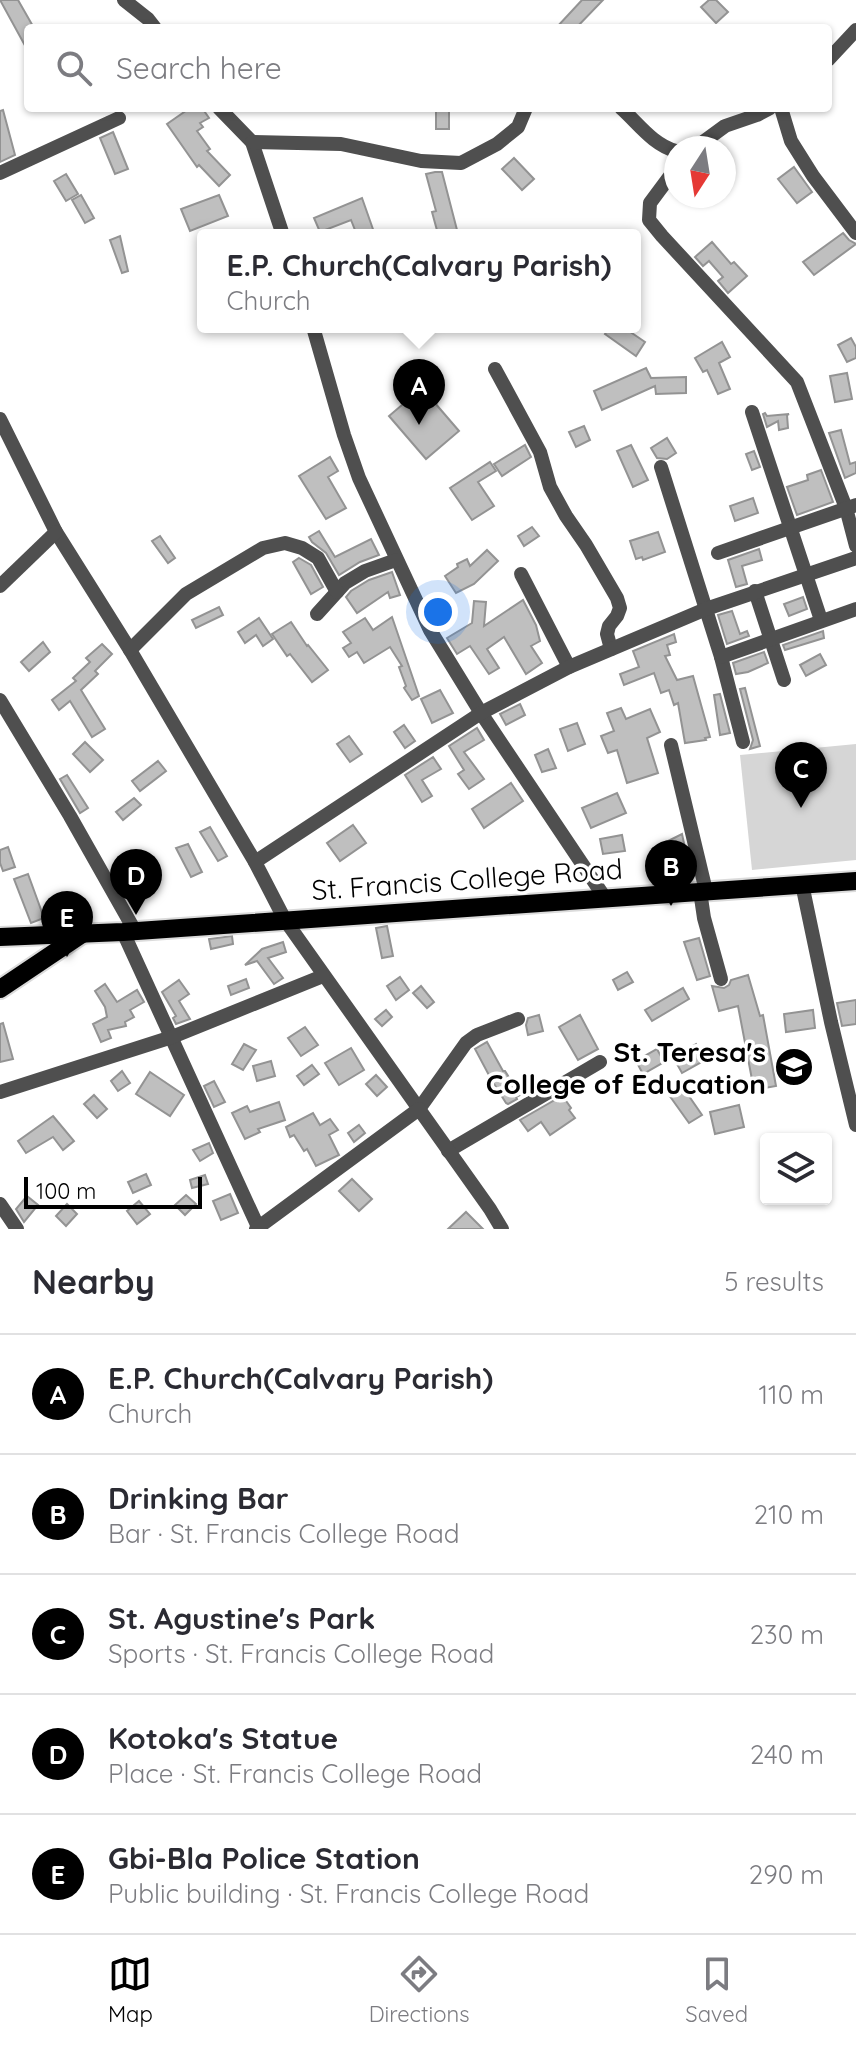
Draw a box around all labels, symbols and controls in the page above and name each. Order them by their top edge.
search box [24,24,832,112]
icon: search [52,46,96,90]
text: Search here [116,49,282,87]
north arrow [664,136,736,208]
popup [197,229,641,333]
text: E.P. Church(Calvary Parish) [226,246,612,284]
text: Church [226,284,311,317]
pin: A [393,359,445,425]
your location [418,592,458,632]
pin: C [775,742,827,808]
pin: B [645,840,697,906]
pin: D [110,849,162,915]
street label: St. Francis College Road [310,851,624,907]
pin: E [41,891,93,957]
place label: St. Teresa's College of Education [486,1034,766,1101]
school or university icon: St. Teresa's College of Education [773,1046,815,1088]
map controls [760,1133,832,1205]
button: layers [760,1133,832,1205]
scale bar [24,1173,202,1209]
text: 100 m [36,1177,96,1205]
text: Nearby [32,1260,155,1303]
text: 5 results [724,1265,824,1298]
text: E.P. Church(Calvary Parish) [108,1359,493,1397]
text: A [50,1378,66,1411]
text: 110 m [758,1378,824,1411]
text: Church [108,1397,192,1430]
text: Drinking Bar [108,1479,289,1517]
text: B [49,1498,67,1531]
text: 210 m [754,1498,824,1531]
text: Bar · St. Francis College Road [108,1517,459,1550]
text: St. Agustine's Park [108,1599,375,1637]
text: C [50,1618,66,1651]
text: 230 m [750,1618,824,1651]
text: Sports · St. Francis College Road [108,1637,494,1670]
text: Kotoka's Statue [108,1719,338,1757]
text: D [49,1738,67,1771]
text: 240 m [750,1738,824,1771]
text: Place · St. Francis College Road [108,1757,482,1790]
text: Gbi-Bla Police Station [108,1839,420,1877]
text: E [51,1858,65,1891]
text: 290 m [749,1858,824,1891]
text: Public building · St. Francis College Road [108,1877,589,1910]
tab: Map [108,1952,153,2028]
tab: Directions [369,1952,469,2028]
tab: Saved [685,1952,748,2028]

